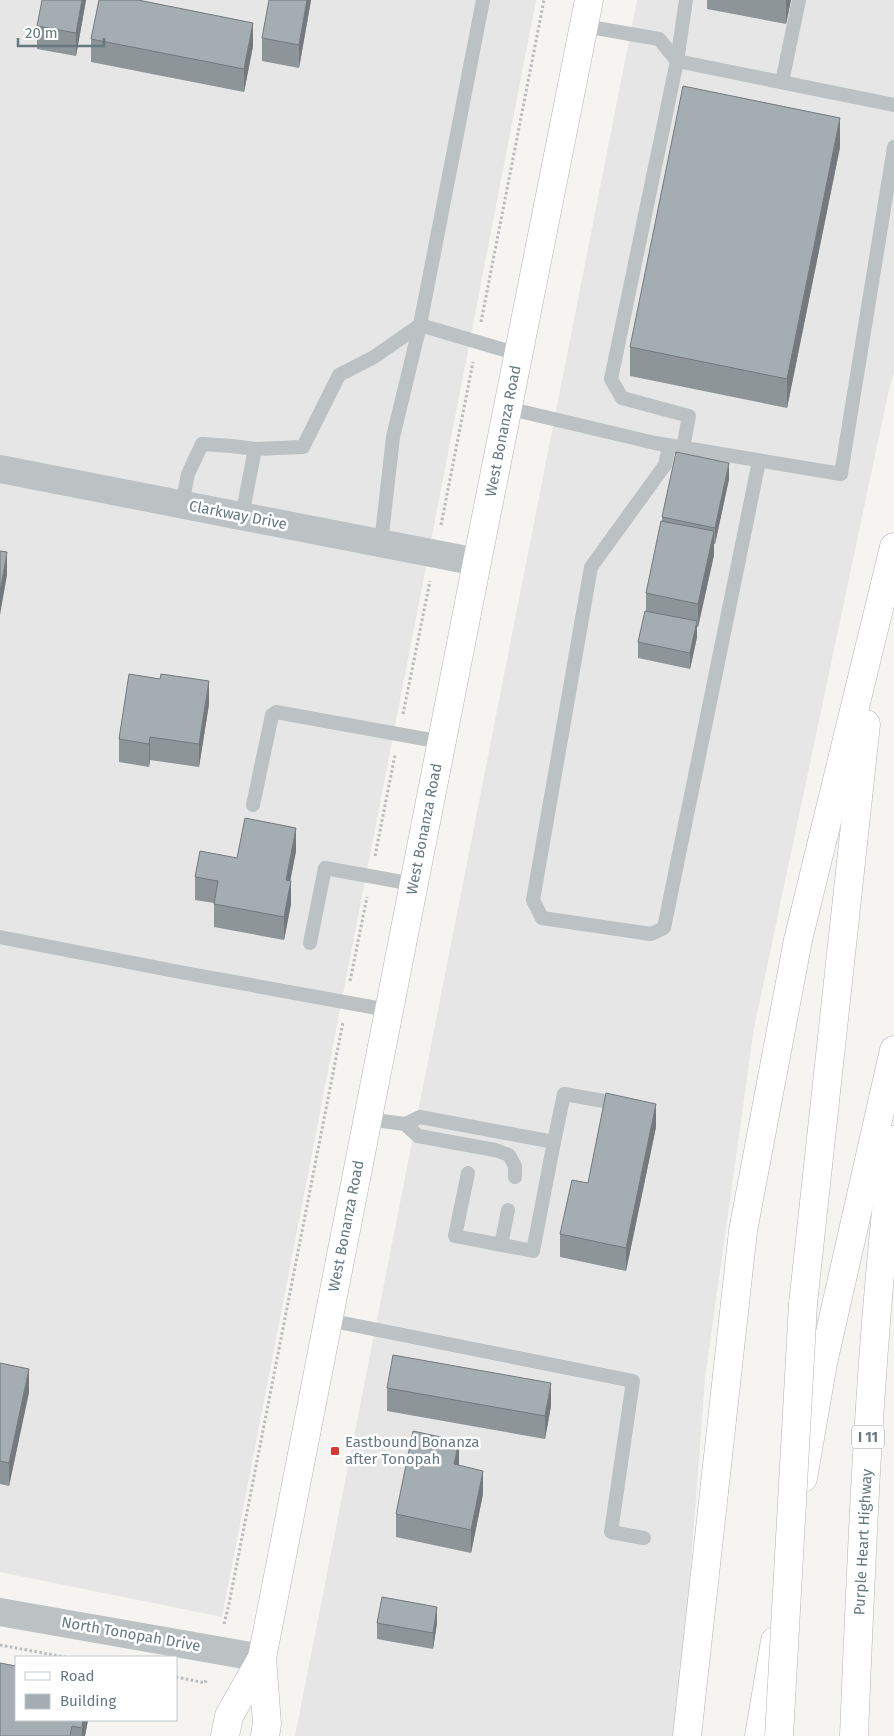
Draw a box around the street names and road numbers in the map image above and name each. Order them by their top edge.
street label: West Bonanza Road [481,364,525,498]
street label: Clarkway Drive [188,497,288,533]
street label: West Bonanza Road [402,762,446,896]
street label: West Bonanza Road [324,1159,368,1293]
road number: I 11 [852,1425,884,1448]
street label: Purple Heart Highway [850,1468,876,1616]
street label: North Tonopah Drive [60,1613,202,1655]

